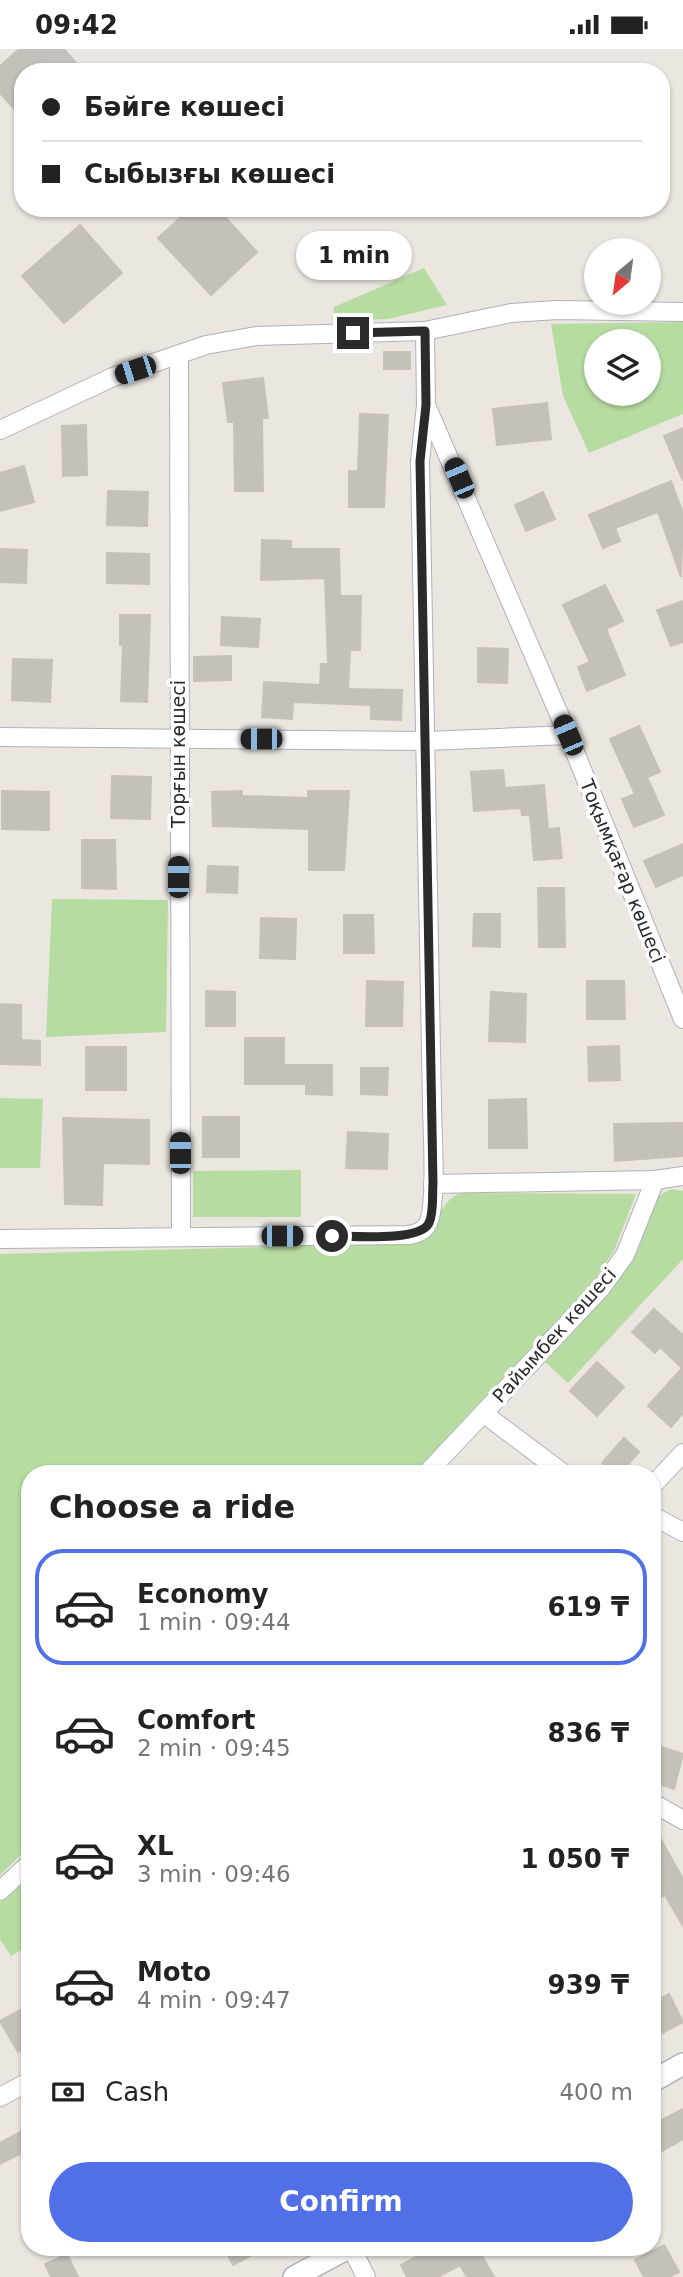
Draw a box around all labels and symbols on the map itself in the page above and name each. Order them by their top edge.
callout: 1 min [295,231,411,281]
north arrow [584,238,662,315]
route end [337,317,369,349]
car [112,354,159,386]
car [442,455,477,501]
street label: Торғын көшесі [167,680,189,829]
car [551,712,586,758]
car [241,729,283,750]
street label: Тоқымқағар көшесі [576,775,670,966]
car [168,856,189,898]
car [170,1132,191,1174]
route start [316,1220,348,1252]
car [262,1226,304,1247]
street label: Райымбек көшесі [488,1263,620,1407]

